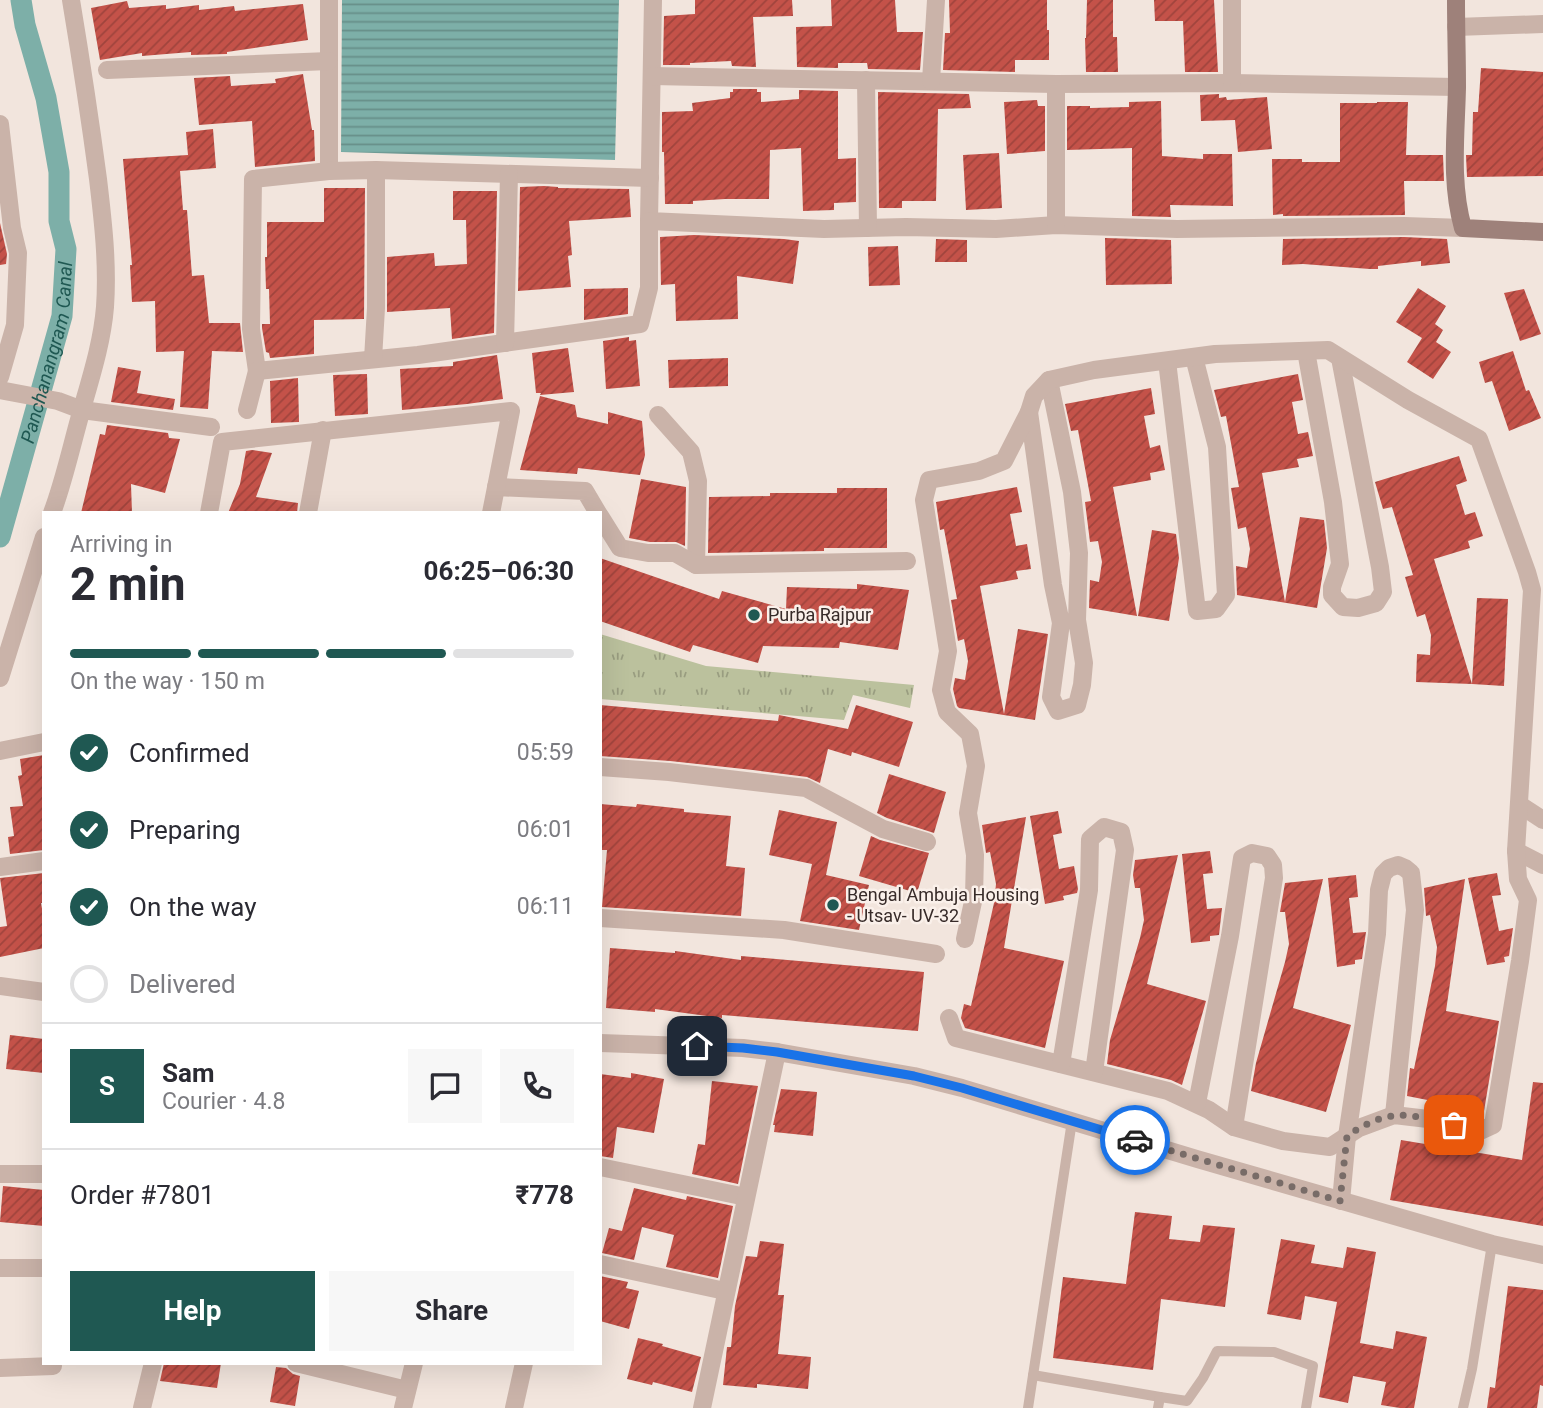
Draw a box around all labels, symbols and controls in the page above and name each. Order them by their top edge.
water label: Panchanangram Canal [16,261,77,446]
text: Arriving in [70,531,173,558]
text: 06:25–06:30 [424,556,574,586]
text: 2 min [70,557,186,611]
place label: Purba Rajpur [768,604,871,625]
marker: Purba Rajpur [746,607,762,623]
text: On the way · 150 m [70,668,265,695]
icon: check [70,734,108,772]
text: Confirmed [129,738,250,768]
text: 05:59 [517,739,574,766]
icon: check [70,811,108,849]
text: Preparing [129,815,241,845]
text: 06:01 [517,816,574,843]
place label: Bengal Ambuja Housing - Utsav- UV-32 [847,884,1039,926]
icon: check [70,888,108,926]
text: On the way [129,892,257,922]
text: 06:11 [517,893,574,920]
marker: Bengal Ambuja Housing - Utsav- UV-32 [825,897,841,913]
text: Delivered [129,969,236,999]
pin [667,1016,727,1076]
icon: home [678,1027,716,1065]
button: chat [408,1049,482,1123]
button: phone [500,1049,574,1123]
text: Sam [162,1058,214,1088]
text: S [99,1071,115,1101]
text: Courier · 4.8 [162,1088,285,1115]
pin [1424,1095,1484,1155]
courier [1100,1105,1170,1175]
icon: bag [1435,1106,1473,1144]
icon: car [1116,1121,1154,1159]
text: Order #7801 [70,1180,215,1210]
text: ₹778 [516,1180,574,1210]
button: Help [70,1271,315,1351]
button: Share [329,1271,574,1351]

